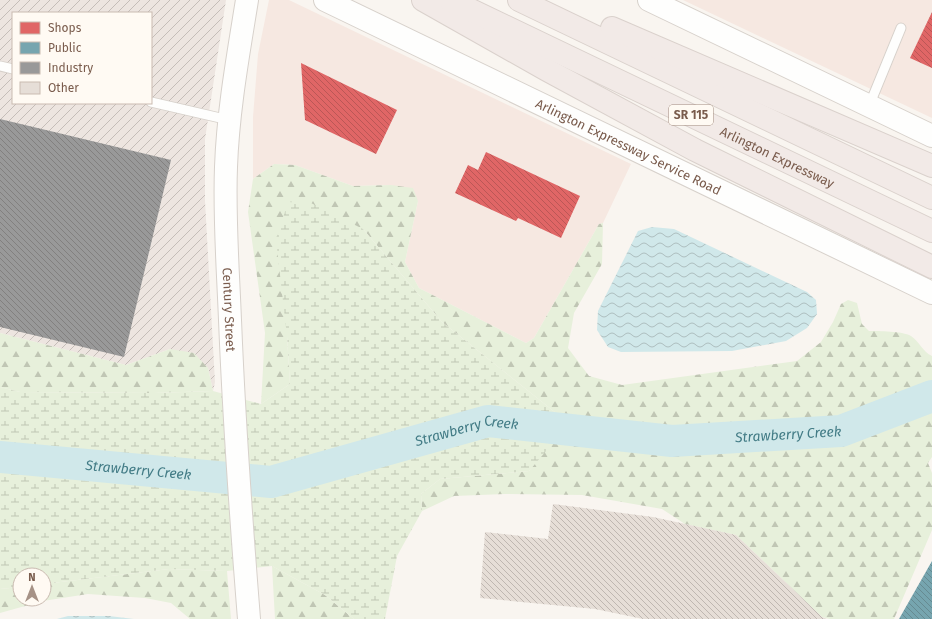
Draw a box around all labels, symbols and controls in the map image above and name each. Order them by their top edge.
legend [12,12,152,104]
text: Shops [48,21,82,35]
text: Public [48,41,82,55]
text: Industry [48,61,93,75]
text: Other [48,81,79,95]
street label: Arlington Expressway Service Road [533,96,723,198]
road number: SR 115 [669,105,713,125]
street label: Arlington Expressway [718,124,837,191]
street label: Century Street [220,267,238,352]
water label: Strawberry Creek [412,412,520,450]
water label: Strawberry Creek [734,423,842,446]
water label: Strawberry Creek [84,457,192,484]
north arrow [12,567,52,607]
text: N [28,571,36,584]

